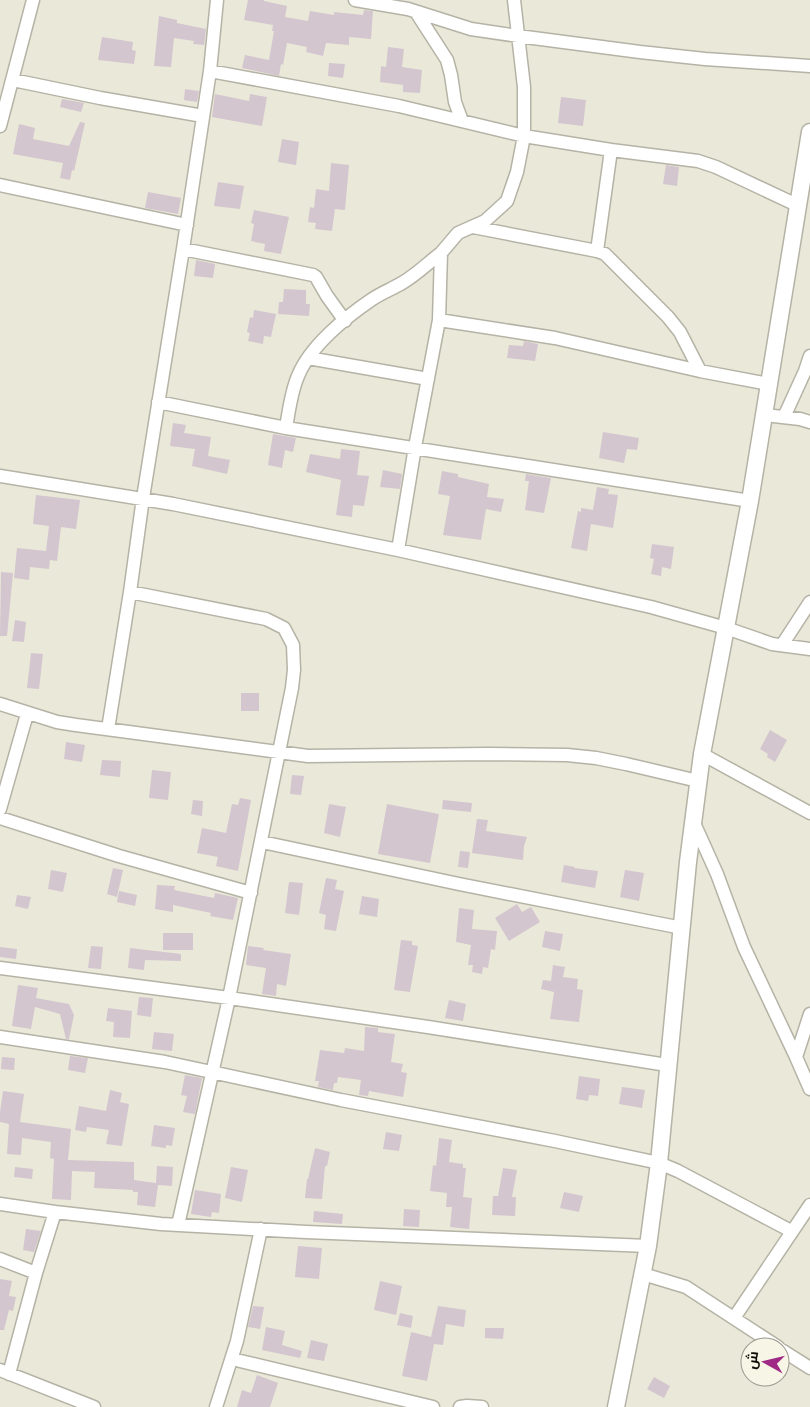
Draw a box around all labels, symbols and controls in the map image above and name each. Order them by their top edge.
north arrow [740,1337,790,1387]
text: ش [742,1350,762,1370]

